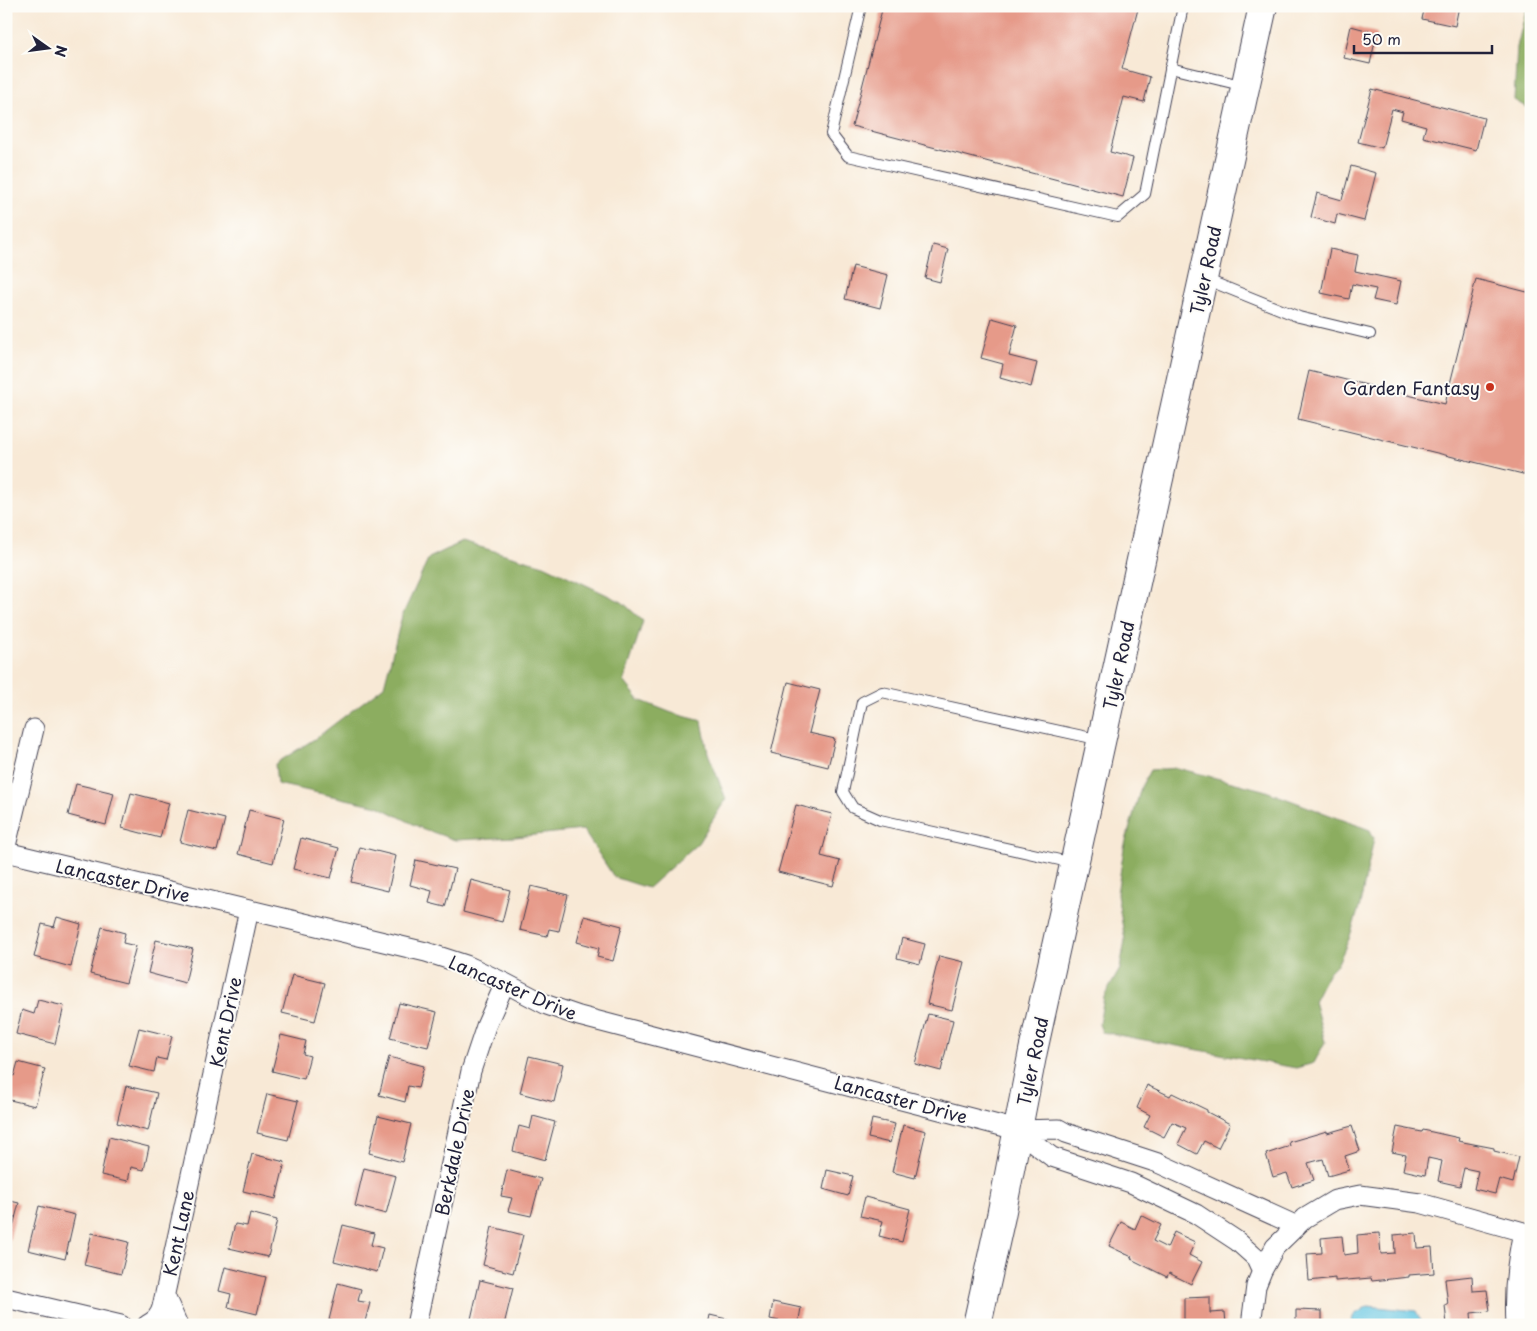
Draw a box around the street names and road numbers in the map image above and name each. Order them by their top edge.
street label: Tyler Road [1182,223,1228,317]
street label: Tyler Road [1095,618,1141,712]
street label: Lancaster Drive [53,851,193,909]
street label: Lancaster Drive [445,948,581,1026]
street label: Kent Drive [202,974,248,1070]
street label: Tyler Road [1009,1014,1055,1108]
street label: Lancaster Drive [831,1068,971,1130]
street label: Berkdale Drive [427,1086,481,1218]
street label: Kent Lane [156,1187,200,1279]

